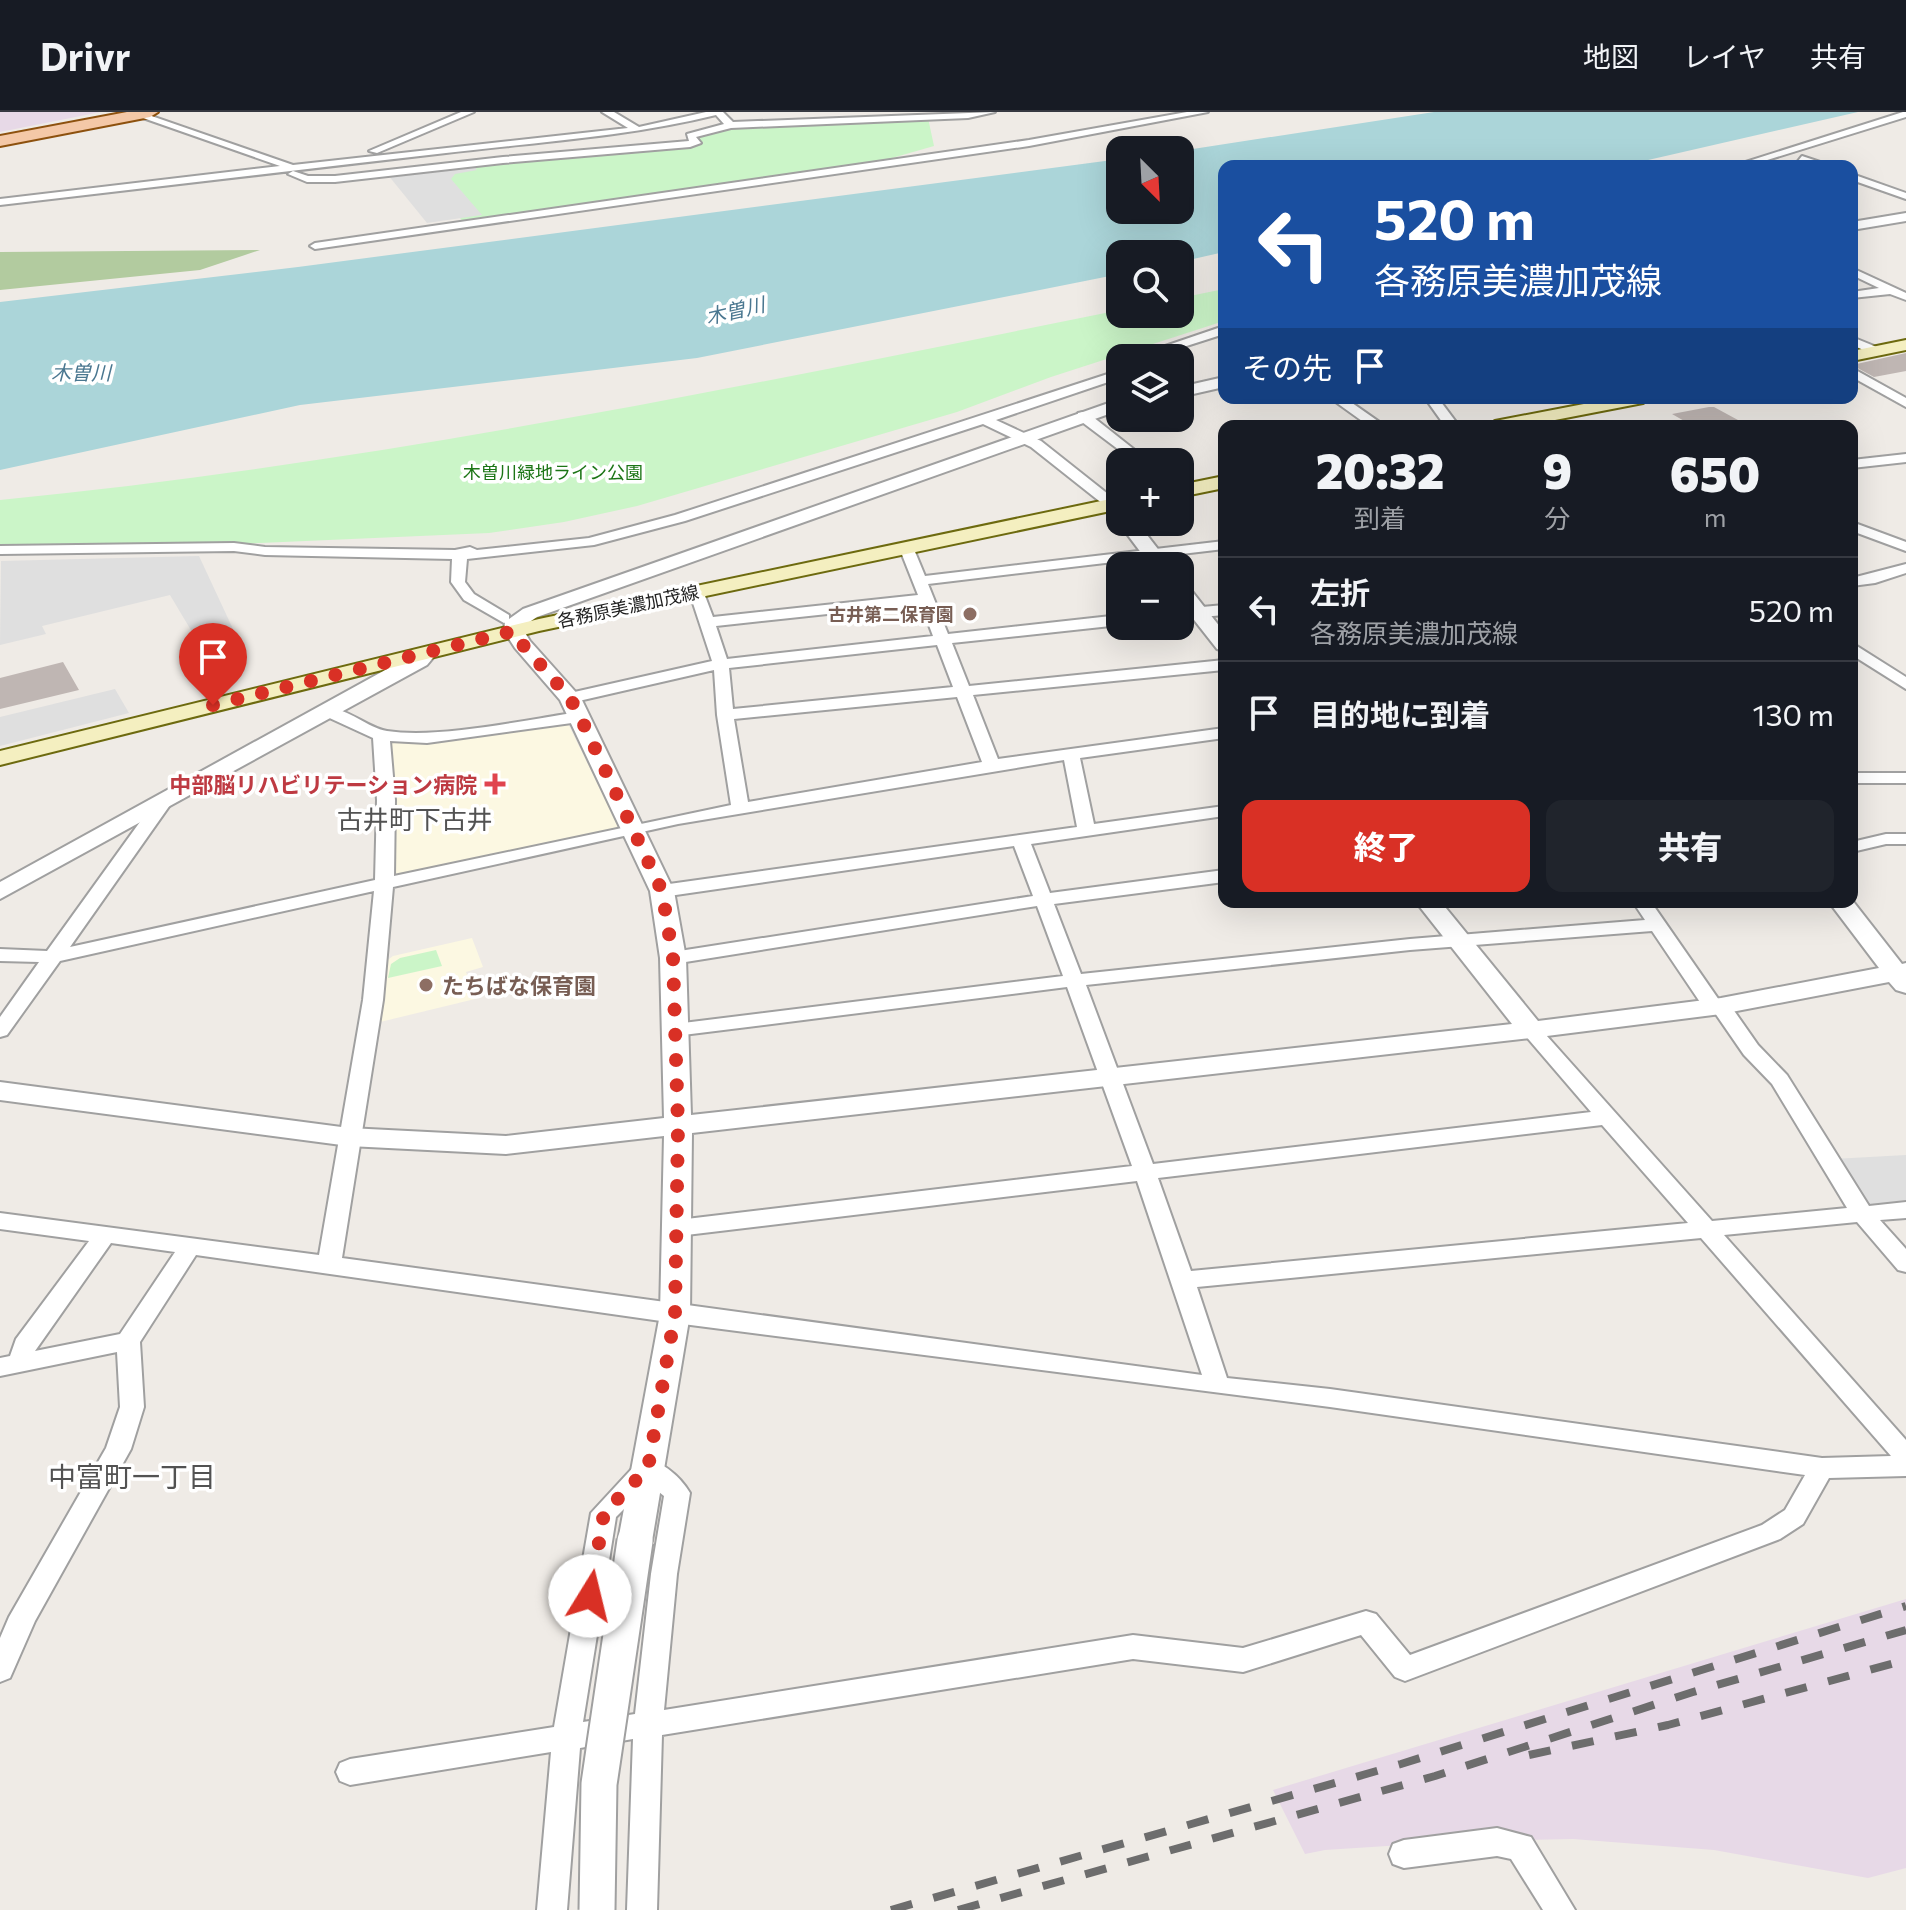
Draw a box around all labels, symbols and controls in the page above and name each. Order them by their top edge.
text: Drivr [40,32,130,79]
text: 地図 [1583,39,1639,73]
text: レイヤ [1683,39,1766,73]
text: 共有 [1810,39,1866,73]
north arrow [1106,136,1194,224]
map controls [1106,136,1194,640]
text: 520 m [1374,183,1535,252]
icon: left [1242,192,1346,296]
button: search [1106,240,1194,328]
text: 各務原美濃加茂線 [1374,257,1662,301]
water label: 木曽川 [703,291,769,328]
button: layers [1106,344,1194,432]
icon: arrive [1348,344,1392,388]
text: その先 [1242,348,1332,385]
water label: 木曽川 [51,360,113,384]
text: 20:32 [1316,440,1444,499]
text: 9 [1542,440,1572,499]
text: 650 [1670,443,1760,502]
button: + [1106,448,1194,536]
park label: 木曽川緑地ライン公園 [463,461,643,483]
text: m [1704,501,1726,532]
text: 到着 [1354,502,1406,533]
text: 分 [1544,502,1570,533]
button: − [1106,552,1194,640]
text: 左折 [1310,573,1370,610]
street label: 各務原美濃加茂線 [555,580,701,632]
icon: left [1242,587,1286,631]
text: 520 m [1749,591,1834,628]
place label: 古井第二保育園 [828,603,954,625]
marker: 古井第二保育園 [961,605,979,623]
text: 各務原美濃加茂線 [1310,617,1518,648]
pin [179,623,247,705]
icon: arrive [191,635,235,679]
icon: arrive [1242,691,1286,735]
text: 目的地に到着 [1310,695,1490,732]
text: 130 m [1753,695,1834,732]
place label: 中部脳リハビリテーション病院 [169,771,477,798]
marker: 中部脳リハビリテーション病院 [484,773,506,795]
button: 終了 [1242,800,1530,892]
button: 共有 [1546,800,1834,892]
district label: 古井町下古井 [337,803,493,834]
place label: たちばな保育園 [442,972,596,999]
marker: たちばな保育園 [417,976,435,994]
district label: 中富町一丁目 [48,1459,216,1493]
position arrow [548,1554,632,1638]

